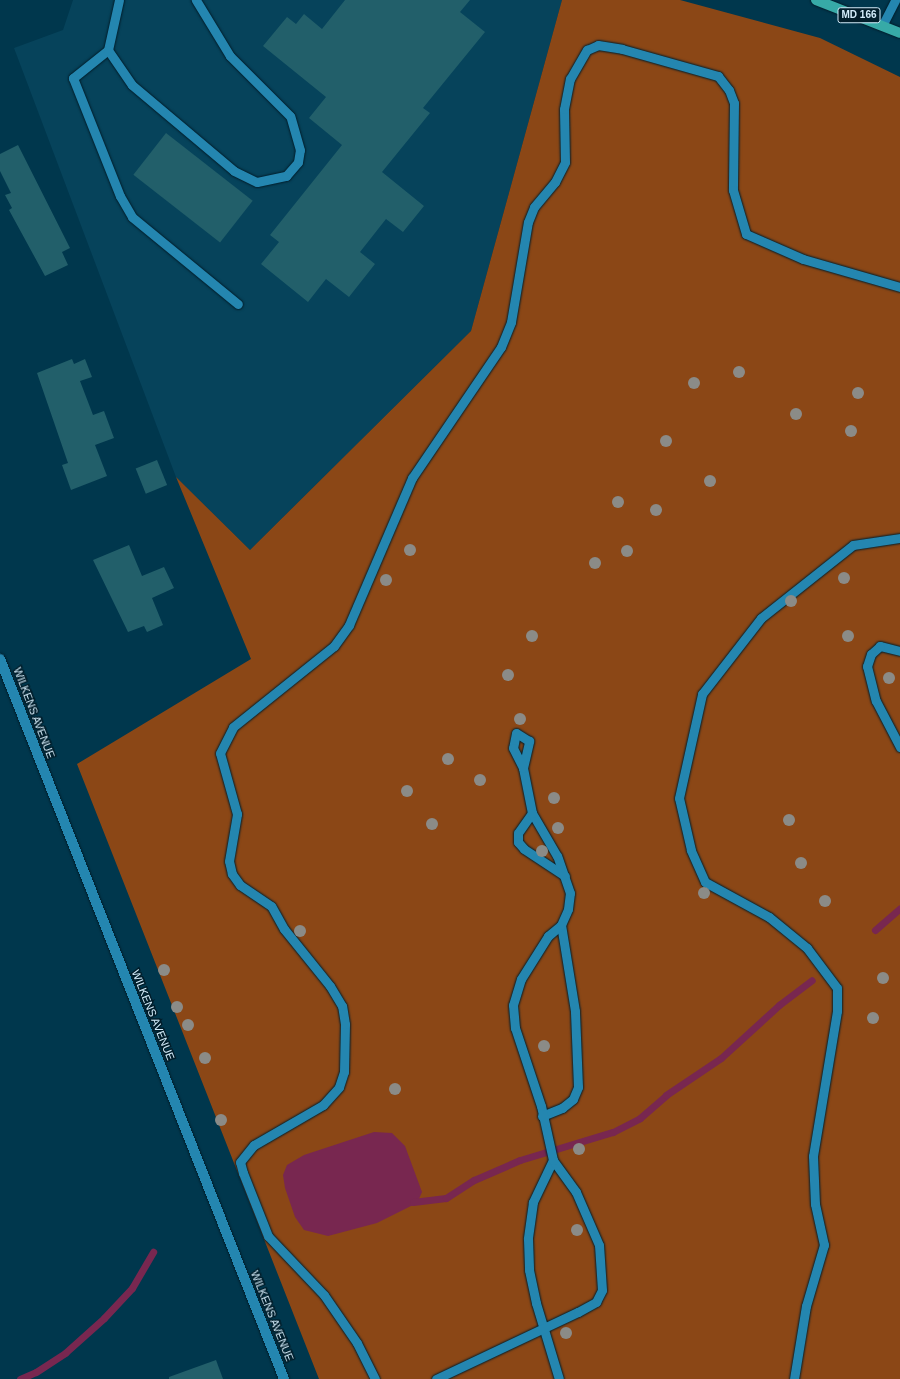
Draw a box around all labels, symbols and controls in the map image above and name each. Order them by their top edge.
road number: MD 166 [837,7,881,23]
street label: WILKENS AVENUE [10,665,58,761]
street label: WILKENS AVENUE [129,968,177,1062]
street label: WILKENS AVENUE [248,1269,296,1363]

